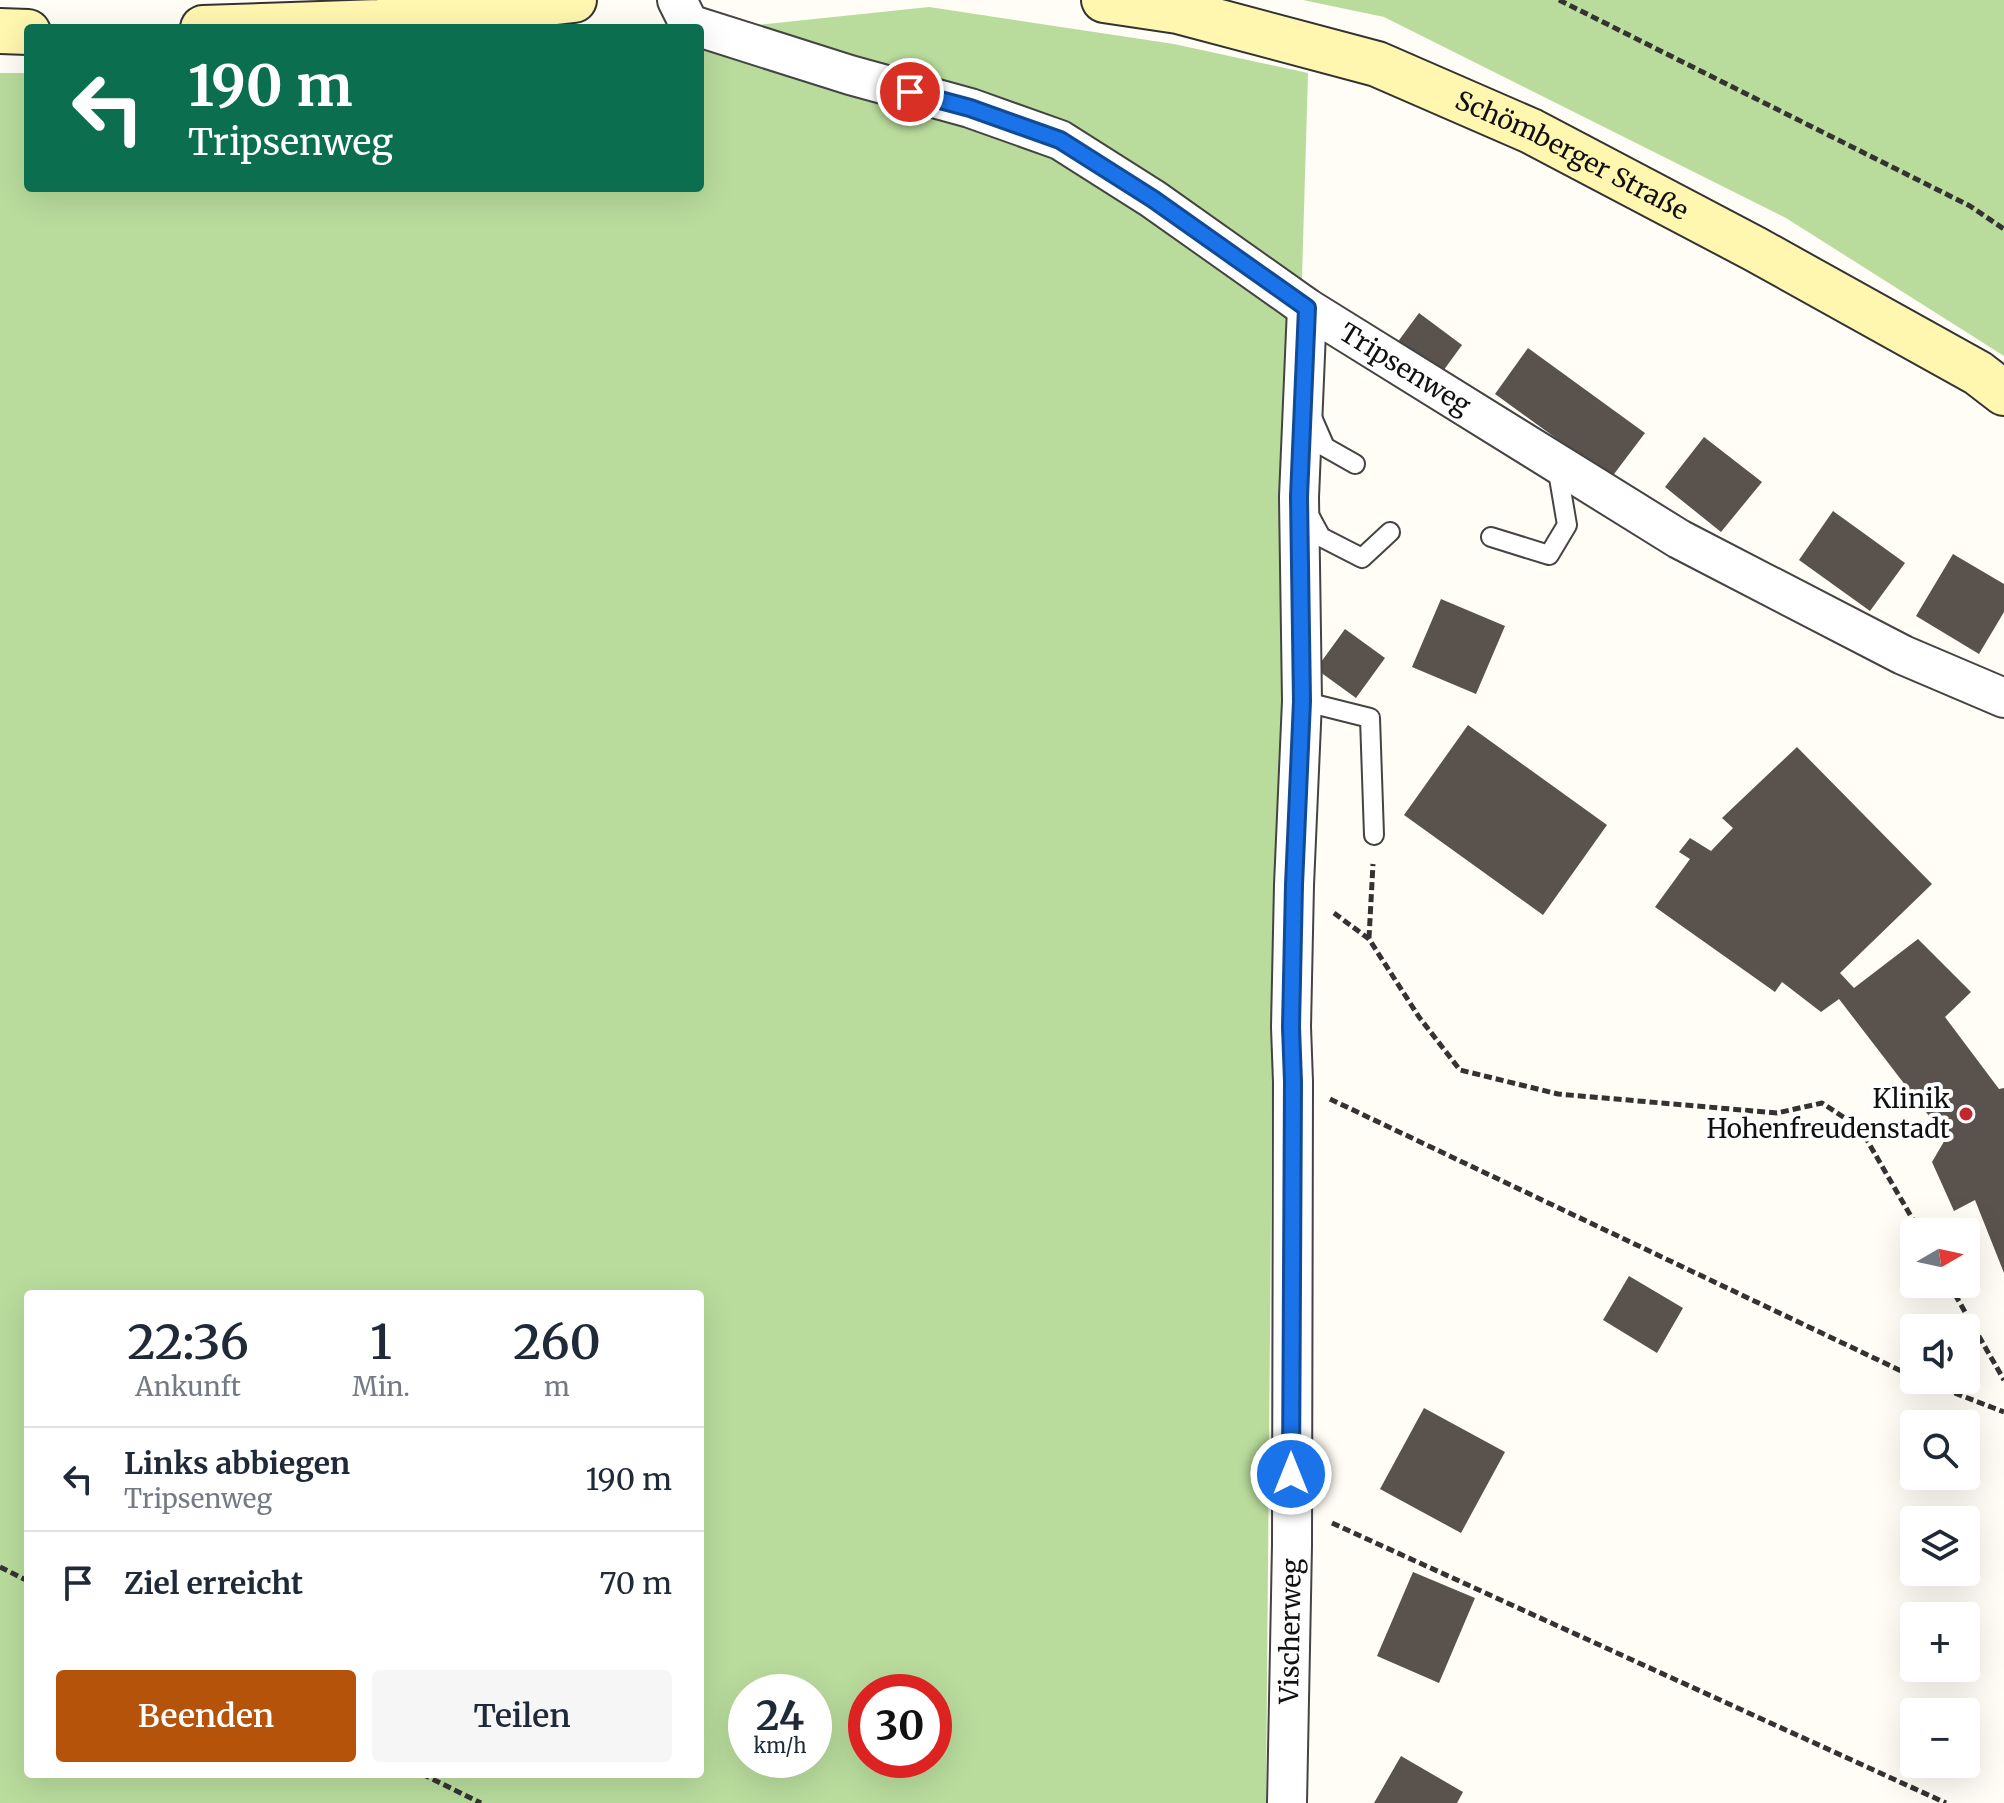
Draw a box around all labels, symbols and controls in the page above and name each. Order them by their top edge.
text: 190 m [188,51,353,121]
icon: left [56,56,160,160]
pin [876,58,944,126]
icon: arrive [888,70,932,114]
street label: Schömberger Straße [1451,83,1694,227]
text: Tripsenweg [188,120,393,165]
street label: Tripsenweg [1334,315,1477,422]
place label: Klinik Hohenfreudenstadt [1706,1082,1951,1145]
marker: Klinik Hohenfreudenstadt [1957,1105,1975,1123]
north arrow [1900,1218,1980,1298]
map controls [1900,1218,1980,1778]
text: 22:36 [127,1312,249,1372]
text: 1 [370,1312,392,1372]
text: 260 [513,1312,601,1372]
button: sound [1900,1314,1980,1394]
text: Ankunft [135,1370,241,1403]
text: Min. [352,1370,410,1403]
text: m [544,1370,570,1403]
button: search [1900,1410,1980,1490]
position arrow [1249,1432,1333,1516]
text: Links abbiegen [124,1444,350,1482]
icon: left [56,1457,100,1501]
text: 190 m [585,1460,672,1498]
text: Tripsenweg [124,1482,272,1515]
button: layers [1900,1506,1980,1586]
street label: Vischerweg [1272,1558,1308,1705]
icon: arrive [56,1561,100,1605]
text: Ziel erreicht [124,1564,303,1602]
text: 70 m [599,1564,672,1602]
button: + [1900,1602,1980,1682]
button: Beenden [56,1670,356,1762]
button: Teilen [372,1670,672,1762]
speed limit sign: 30 [848,1674,952,1778]
text: 24 [756,1691,804,1741]
button: − [1900,1698,1980,1778]
text: km/h [754,1733,806,1758]

